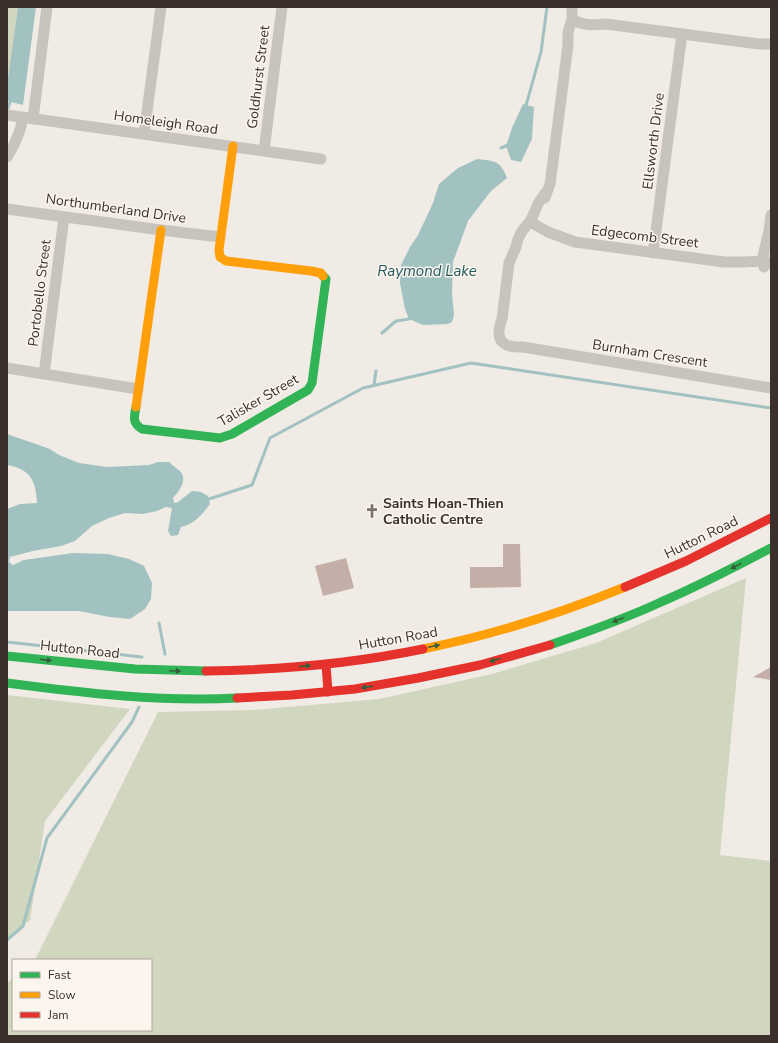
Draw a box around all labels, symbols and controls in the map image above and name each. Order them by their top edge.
street label: Goldhurst Street [243,24,274,130]
street label: Ellsworth Drive [638,92,669,191]
street label: Homeleigh Road [113,106,219,139]
street label: Northumberland Drive [45,189,187,228]
street label: Edgecomb Street [590,220,700,253]
street label: Portobello Street [24,238,56,348]
water label: Raymond Lake [377,261,477,281]
street label: Burnham Crescent [591,335,709,372]
street label: Talisker Street [215,370,302,431]
place label: Saints Hoan-Thien Catholic Centre [383,494,504,529]
church icon: Saints Hoan-Thien Catholic Centre [364,503,380,519]
street label: Hutton Road [661,511,741,564]
one-way arrow [730,563,742,569]
one-way arrow [612,617,624,623]
street label: Hutton Road [357,622,439,655]
street label: Hutton Road [39,636,121,663]
one-way arrow [427,643,440,649]
one-way arrow [40,657,52,663]
one-way arrow [488,658,501,664]
one-way arrow [299,663,311,670]
one-way arrow [169,667,181,674]
one-way arrow [361,684,373,690]
legend [12,959,152,1031]
text: Fast [48,967,71,983]
text: Slow [48,987,76,1003]
text: Jam [47,1007,69,1023]

